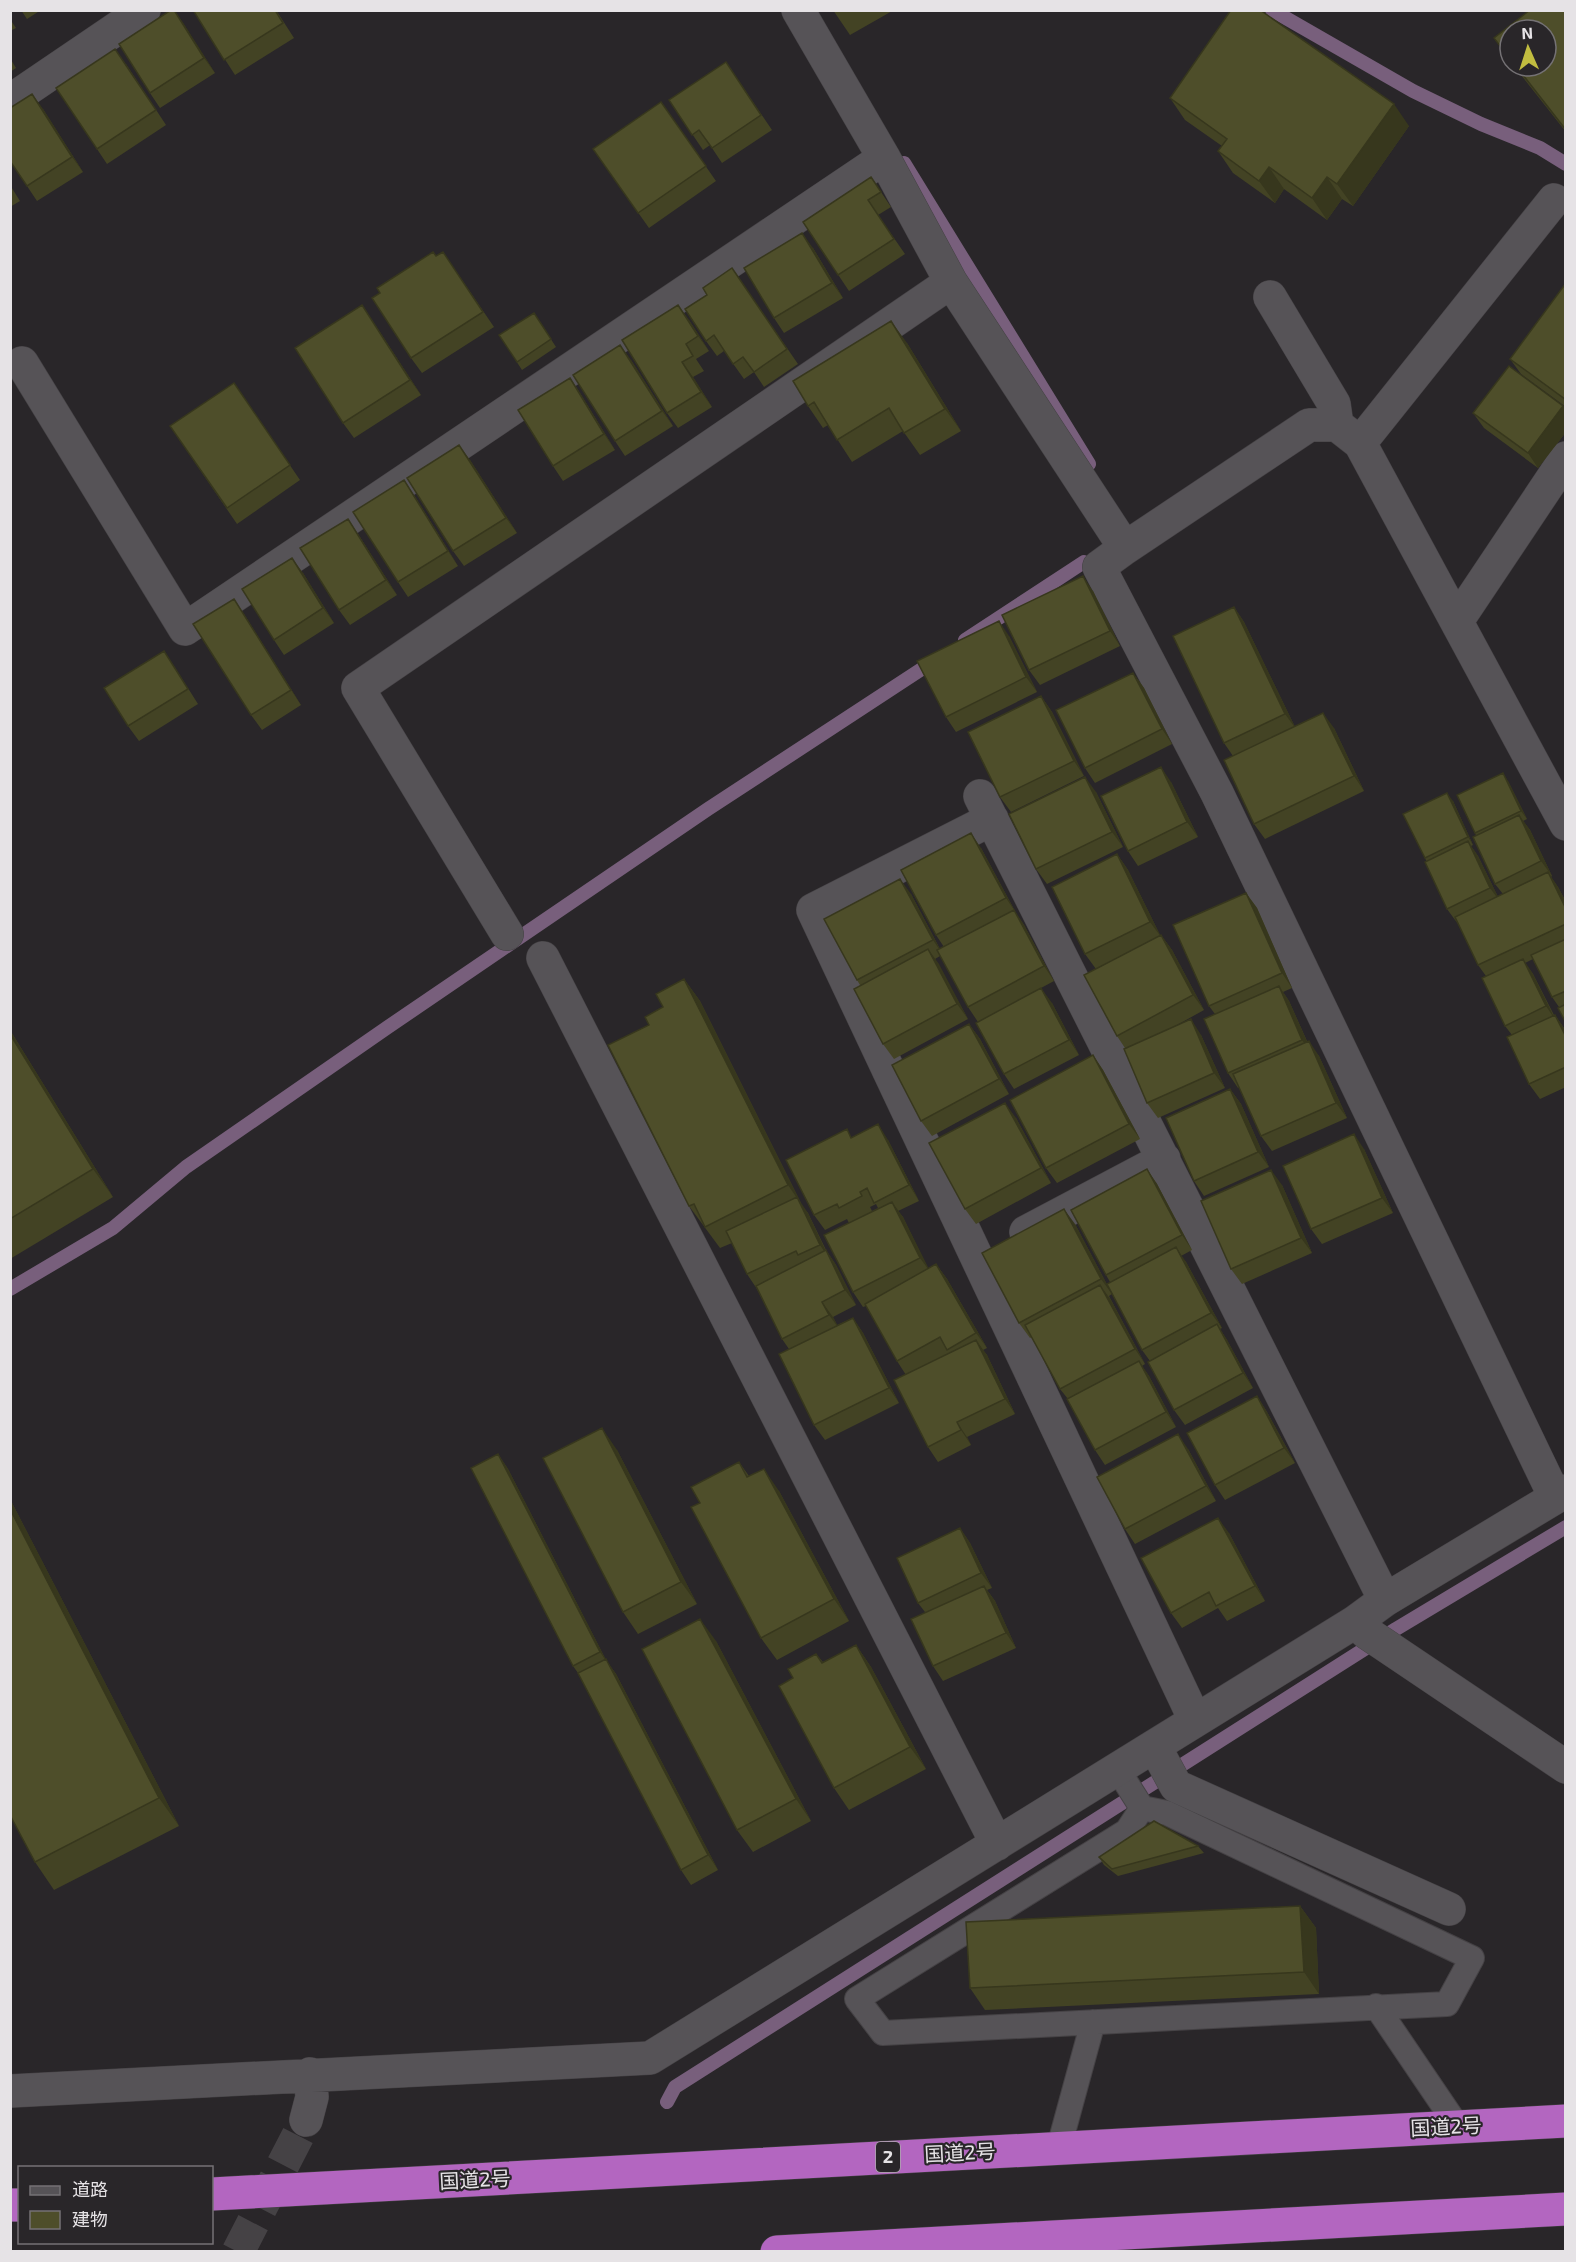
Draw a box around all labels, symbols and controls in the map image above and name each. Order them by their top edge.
north arrow [1498,18,1558,78]
text: N [1521,23,1533,42]
street label: 国道2号 [1410,2112,1482,2140]
street label: 国道2号 [924,2138,996,2166]
road number: 2 [876,2142,900,2172]
street label: 国道2号 [439,2165,511,2193]
legend [18,2166,213,2244]
text: 道路 [72,2178,108,2200]
text: 建物 [72,2208,108,2230]

